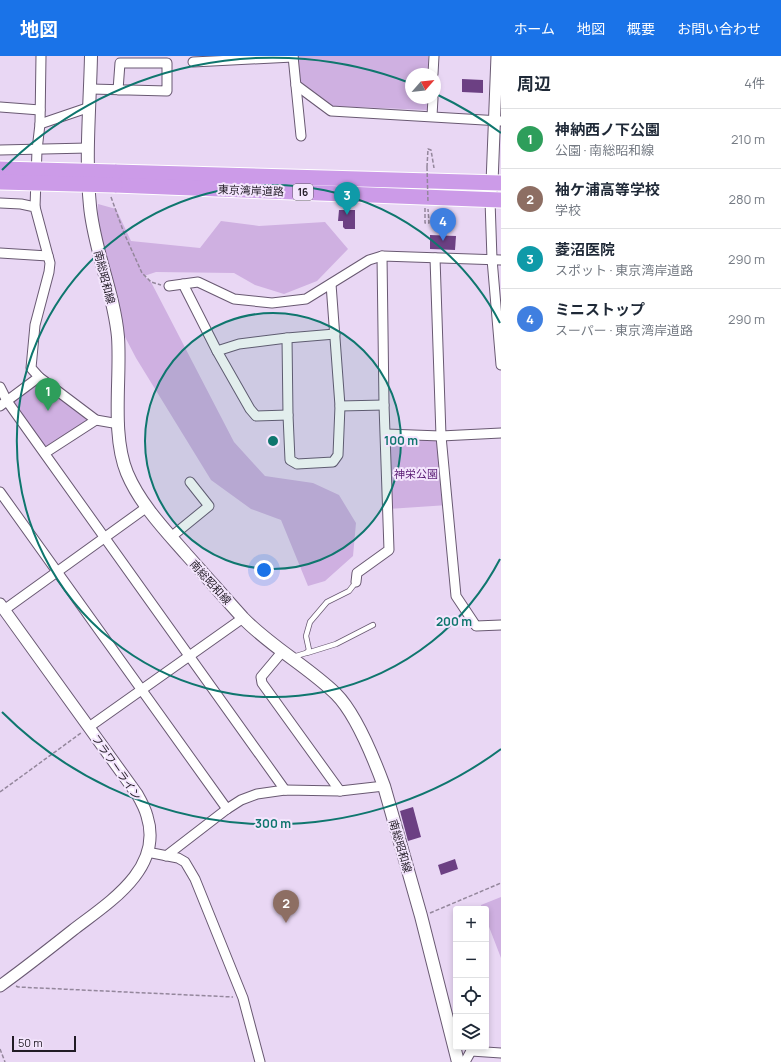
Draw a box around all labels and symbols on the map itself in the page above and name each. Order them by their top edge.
north arrow [405,68,441,104]
street label: 東京湾岸道路 [218,181,284,199]
pin: 3 [334,182,360,215]
road number: 16 [293,184,313,200]
pin: 4 [430,208,456,241]
street label: 南総昭和線 [91,249,119,305]
pin: 1 [35,378,61,411]
text: 100 m [384,432,418,449]
centre of rings [266,434,280,448]
park label: 神栄公園 [394,466,438,481]
street label: 南総昭和線 [187,557,235,607]
your location [254,560,274,580]
text: 200 m [436,613,472,630]
street label: フラワーライン [89,731,145,803]
text: 300 m [255,815,291,832]
street label: 南総昭和線 [386,817,416,875]
pin: 2 [273,890,299,923]
scale bar [12,1034,76,1053]

